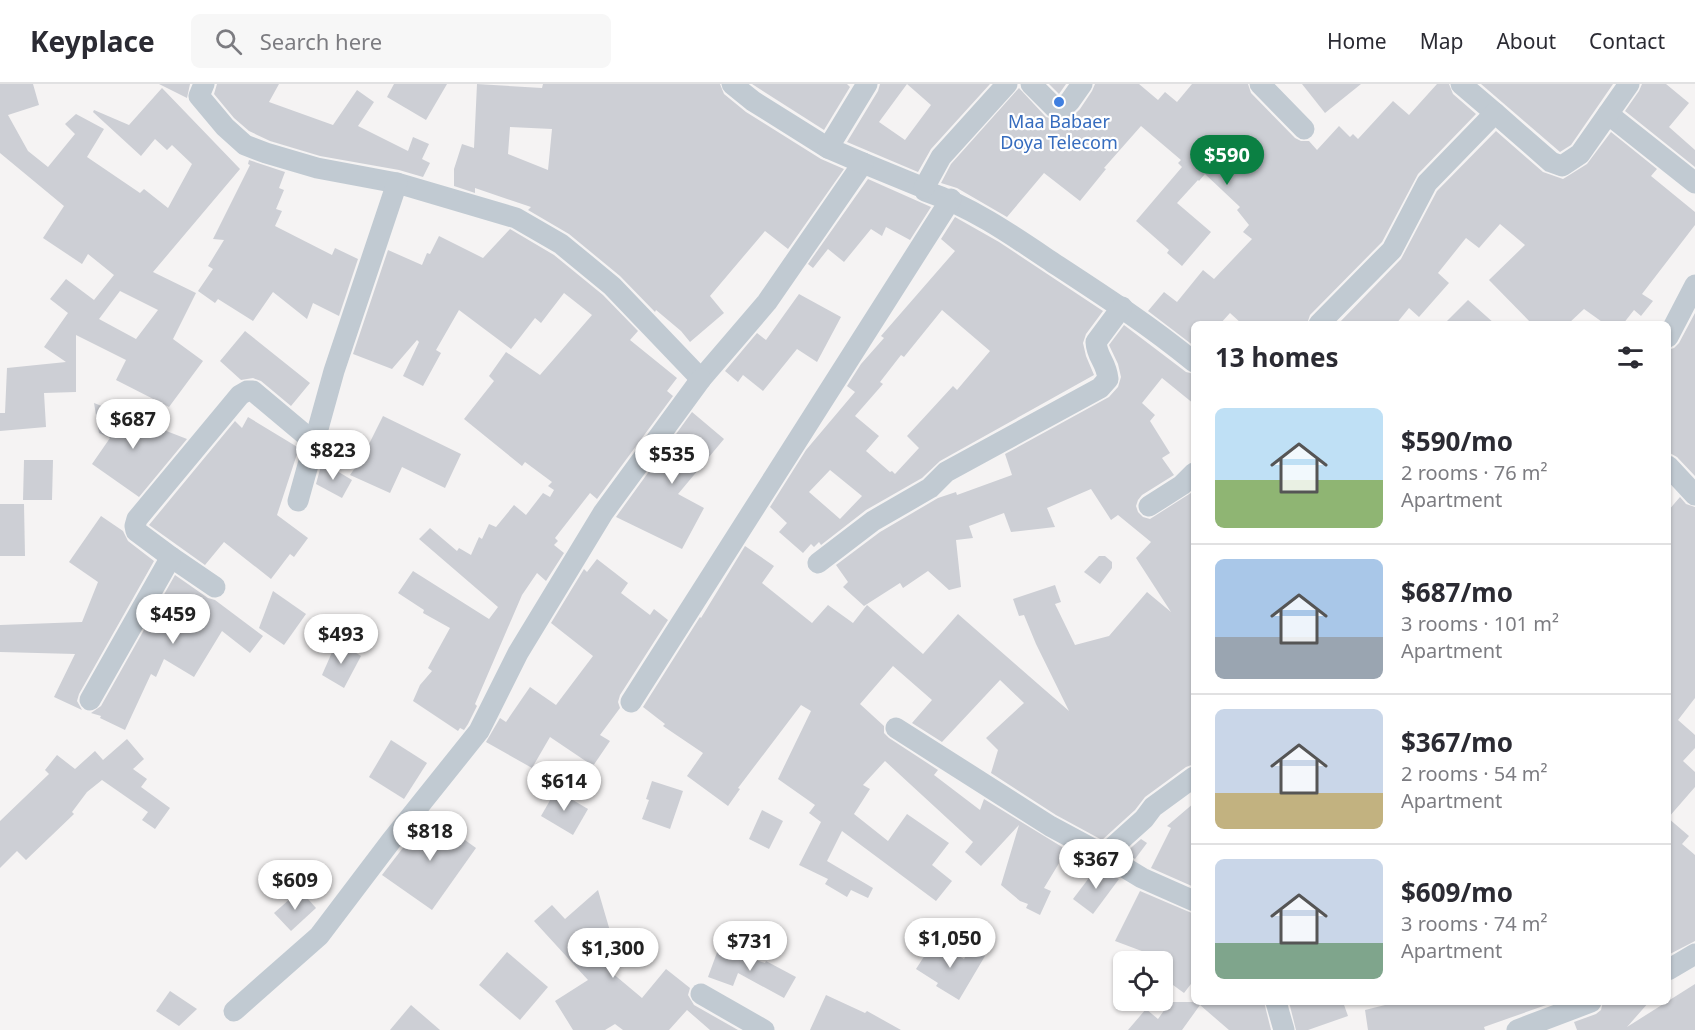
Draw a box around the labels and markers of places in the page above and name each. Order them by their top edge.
marker: Maa Babaer Doya Telecom [1052,95,1066,109]
place label: Maa Babaer Doya Telecom [1000,109,1118,154]
pin: $590 [1191,135,1263,186]
pin: $687 [97,399,169,450]
pin: $823 [297,430,369,481]
pin: $535 [636,434,708,485]
pin: $459 [137,594,209,645]
pin: $493 [305,614,377,665]
pin: $614 [528,761,600,812]
pin: $818 [394,811,466,862]
pin: $367 [1060,839,1132,890]
pin: $609 [259,860,331,911]
pin: $1,050 [901,918,999,969]
pin: $731 [714,921,786,972]
pin: $1,300 [564,928,662,979]

